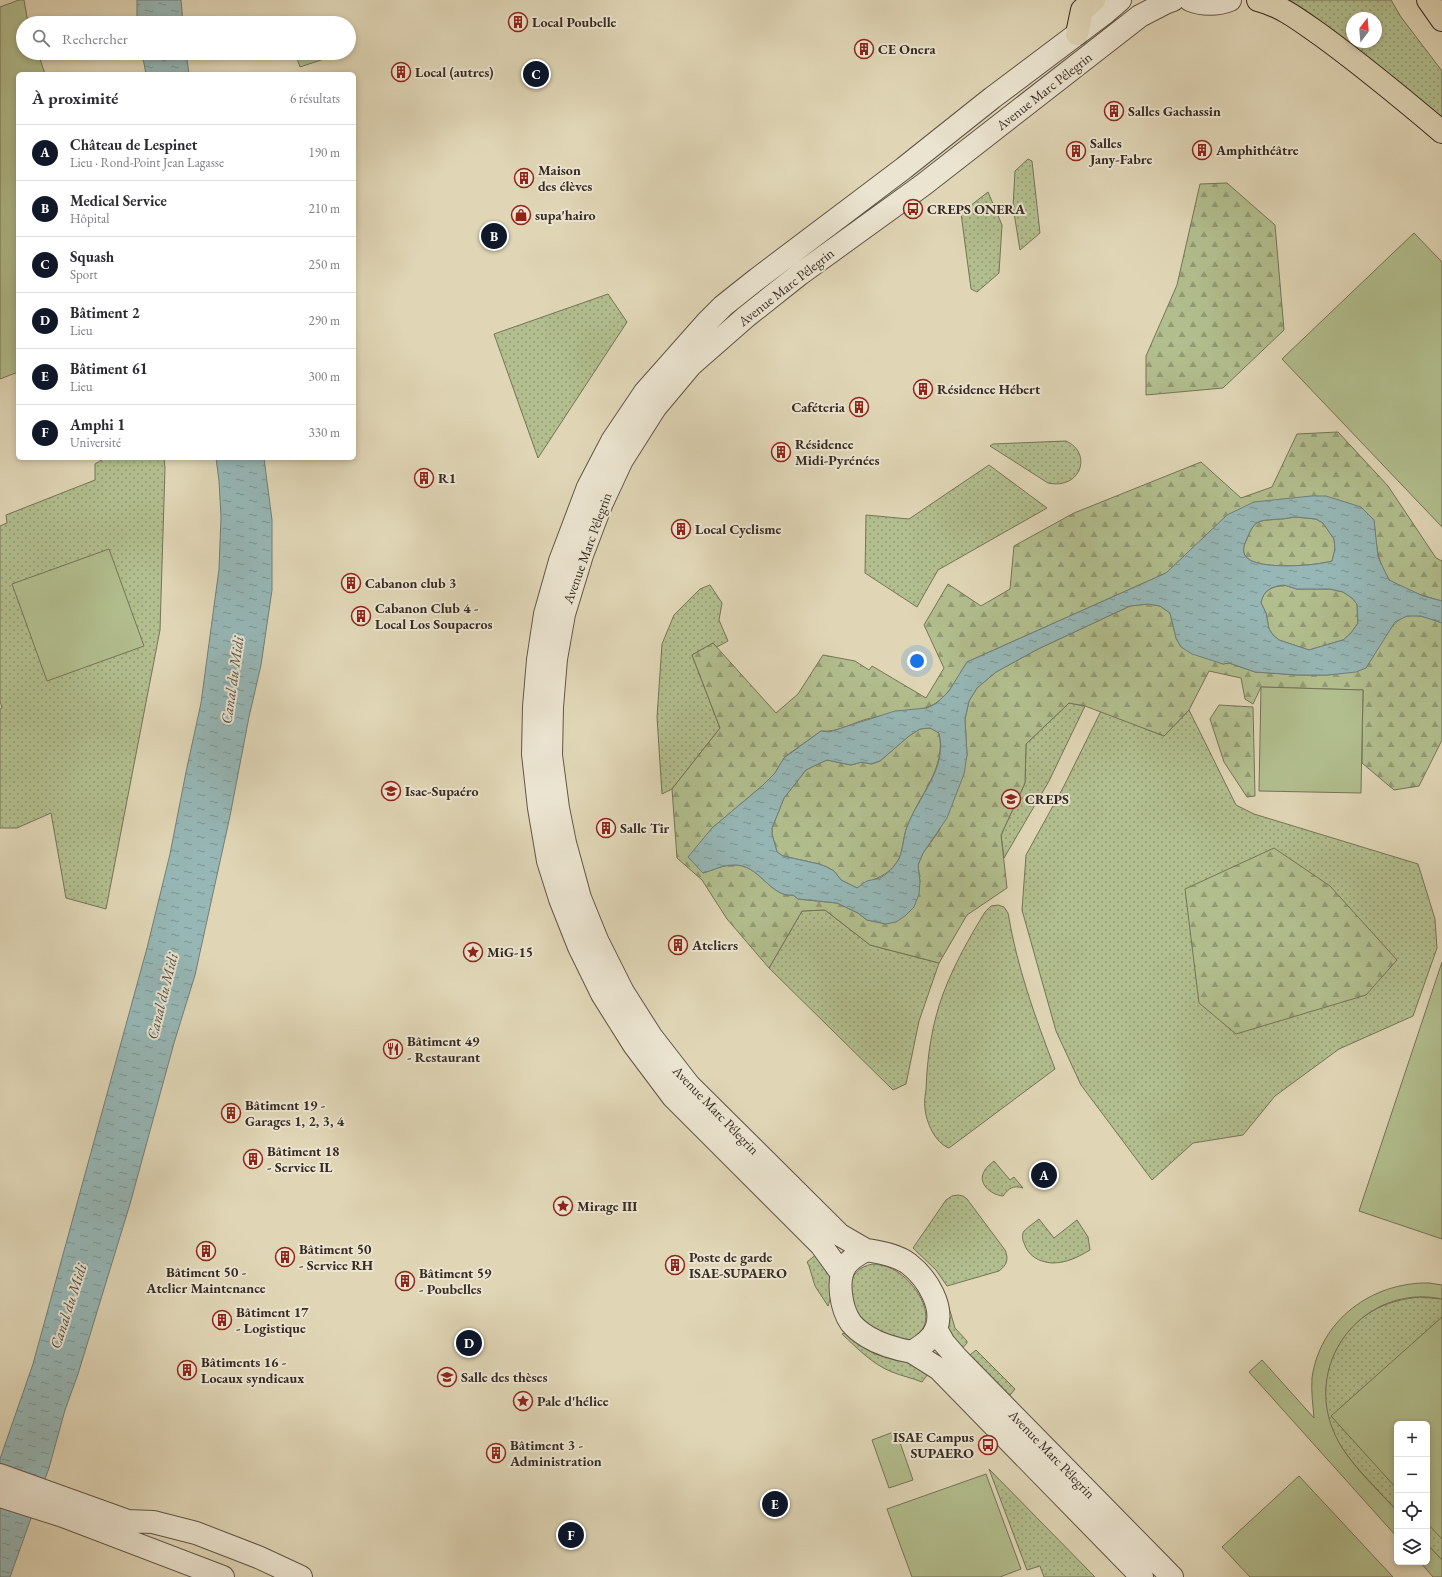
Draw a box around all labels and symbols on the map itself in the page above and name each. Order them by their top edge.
building icon: Local Poubelle [507,11,529,33]
north arrow [1346,12,1382,48]
place label: Local Poubelle [532,13,616,31]
building icon: CE Onera [853,38,875,60]
place label: CE Onera [878,40,936,58]
street label: Avenue Marc Pélegrin [992,48,1096,135]
pin: C [523,59,549,89]
building icon: Local (autres) [390,61,412,83]
place label: Local (autres) [415,63,494,81]
building icon: Salles Gachassin [1103,100,1125,122]
place label: Salles Gachassin [1128,102,1221,120]
place label: Salles Jany-Fabre [1088,134,1152,168]
building icon: Amphithéâtre [1191,139,1213,161]
building icon: Salles Jany-Fabre [1065,140,1087,162]
place label: Amphithéâtre [1215,141,1299,159]
place label: Maison des élèves [538,161,592,195]
building icon: Maison des élèves [513,167,535,189]
bus stop icon: CREPS ONERA [902,198,924,220]
place label: CREPS ONERA [927,200,1026,218]
shop icon: supa'hairo [510,204,532,226]
place label: supa'hairo [535,206,596,224]
pin: B [481,221,507,251]
street label: Avenue Marc Pélegrin [734,244,838,331]
building icon: Résidence Hébert [912,378,934,400]
place label: Résidence Hébert [937,380,1041,398]
building icon: Caféteria [848,396,870,418]
place label: Caféteria [791,398,846,416]
place label: Résidence Midi-Pyrénées [795,435,880,469]
building icon: Résidence Midi-Pyrénées [770,441,792,463]
building icon: R1 [413,467,435,489]
place label: R1 [438,469,456,487]
street label: Avenue Marc Pélegrin [558,489,616,607]
building icon: Local Cyclisme [670,518,692,540]
place label: Local Cyclisme [695,520,782,538]
building icon: Cabanon club 3 [340,572,362,594]
place label: Cabanon club 3 [365,574,456,592]
place label: Cabanon Club 4 - Local Los Soupaeros [375,599,492,633]
building icon: Cabanon Club 4 - Local Los Soupaeros [350,605,372,627]
water label: Canal du Midi [216,634,248,725]
your location [907,651,927,671]
school or university icon: Isae-Supaéro [380,780,402,802]
place label: Isae-Supaéro [405,782,478,800]
school or university icon: CREPS [1000,788,1022,810]
place label: CREPS [1025,790,1069,808]
building icon: Salle Tir [595,817,617,839]
place label: Salle Tir [620,819,670,837]
building icon: Ateliers [667,934,689,956]
place label: Ateliers [691,936,738,954]
place icon: MiG-15 [462,941,484,963]
place label: MiG-15 [487,943,533,961]
water label: Canal du Midi [142,950,182,1041]
place label: Bâtiment 49 - Restaurant [407,1032,481,1066]
restaurant icon: Bâtiment 49 - Restaurant [382,1038,404,1060]
street label: Avenue Marc Pélegrin [668,1061,764,1159]
place label: Bâtiment 19 - Garages 1, 2, 3, 4 [245,1096,345,1130]
building icon: Bâtiment 19 - Garages 1, 2, 3, 4 [220,1102,242,1124]
place label: Bâtiment 18 - Service IL [267,1142,340,1176]
building icon: Bâtiment 18 - Service IL [242,1148,264,1170]
pin: A [1031,1160,1057,1190]
place icon: Mirage III [552,1195,574,1217]
place label: Mirage III [577,1197,637,1215]
building icon: Bâtiment 50 - Atelier Maintenance [195,1240,217,1262]
place label: Bâtiment 50 - Service RH [299,1240,373,1274]
building icon: Bâtiment 50 - Service RH [274,1246,296,1268]
place label: Poste de garde ISAE-SUPAERO [689,1248,787,1282]
building icon: Poste de garde ISAE-SUPAERO [664,1254,686,1276]
water label: Canal du Midi [45,1261,91,1351]
place label: Bâtiment 50 - Atelier Maintenance [145,1263,266,1297]
place label: Bâtiment 59 - Poubelles [419,1264,492,1298]
building icon: Bâtiment 59 - Poubelles [394,1270,416,1292]
place label: Bâtiment 17 - Logistique [236,1303,309,1337]
building icon: Bâtiment 17 - Logistique [211,1309,233,1331]
pin: D [456,1328,482,1358]
place label: Bâtiments 16 - Locaux syndicaux [201,1353,304,1387]
building icon: Bâtiments 16 - Locaux syndicaux [176,1359,198,1381]
school or university icon: Salle des thèses [436,1366,458,1388]
place label: Salle des thèses [461,1368,548,1386]
place icon: Pale d'hélice [512,1390,534,1412]
place label: Pale d'hélice [537,1392,609,1410]
street label: Avenue Marc Pélegrin [1004,1405,1100,1503]
place label: ISAE Campus SUPAERO [893,1428,974,1462]
bus stop icon: ISAE Campus SUPAERO [977,1434,999,1456]
place label: Bâtiment 3 - Administration [509,1436,602,1470]
building icon: Bâtiment 3 - Administration [485,1442,507,1464]
pin: E [762,1489,788,1519]
pin: F [558,1520,584,1550]

